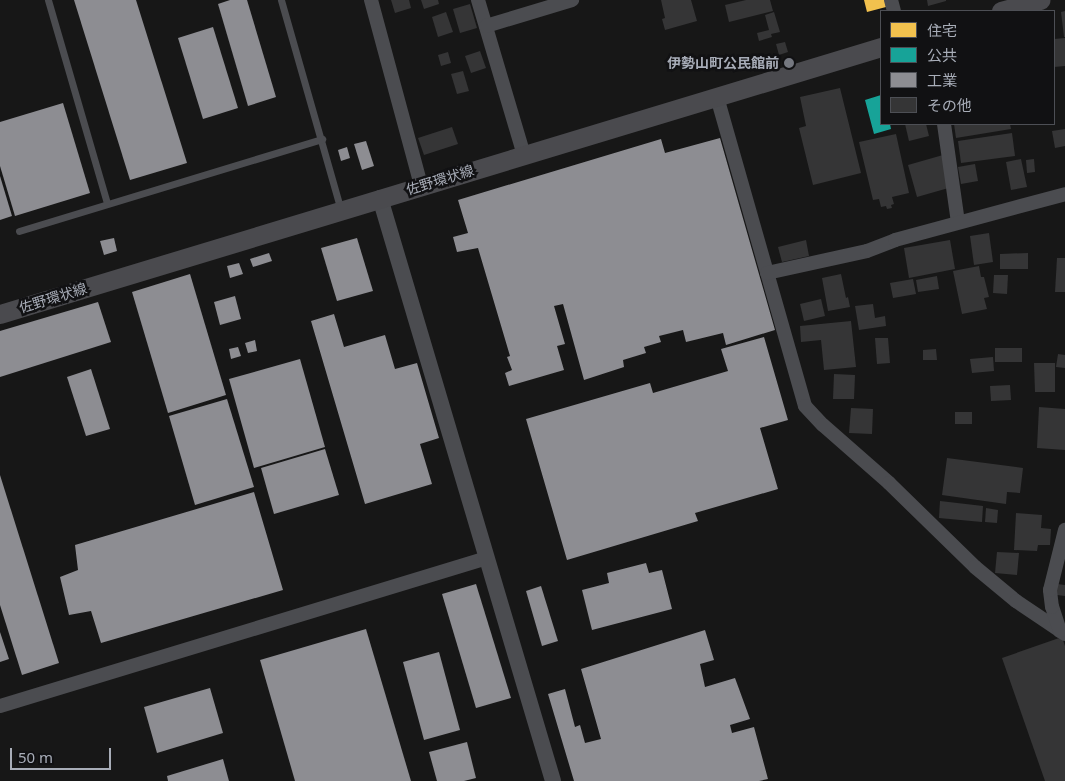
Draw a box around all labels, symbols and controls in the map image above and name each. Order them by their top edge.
legend [880,10,1055,125]
text: 住宅 [927,20,957,40]
text: 公共 [927,45,957,65]
place label: 伊勢山町公民館前 [667,55,779,71]
marker: 伊勢山町公民館前 [783,57,795,69]
text: 工業 [927,70,957,90]
text: その他 [927,95,972,115]
street label: 佐野環状線 [404,162,476,198]
street label: 佐野環状線 [17,280,89,316]
scale bar [12,738,114,770]
text: 50 m [18,747,53,767]

